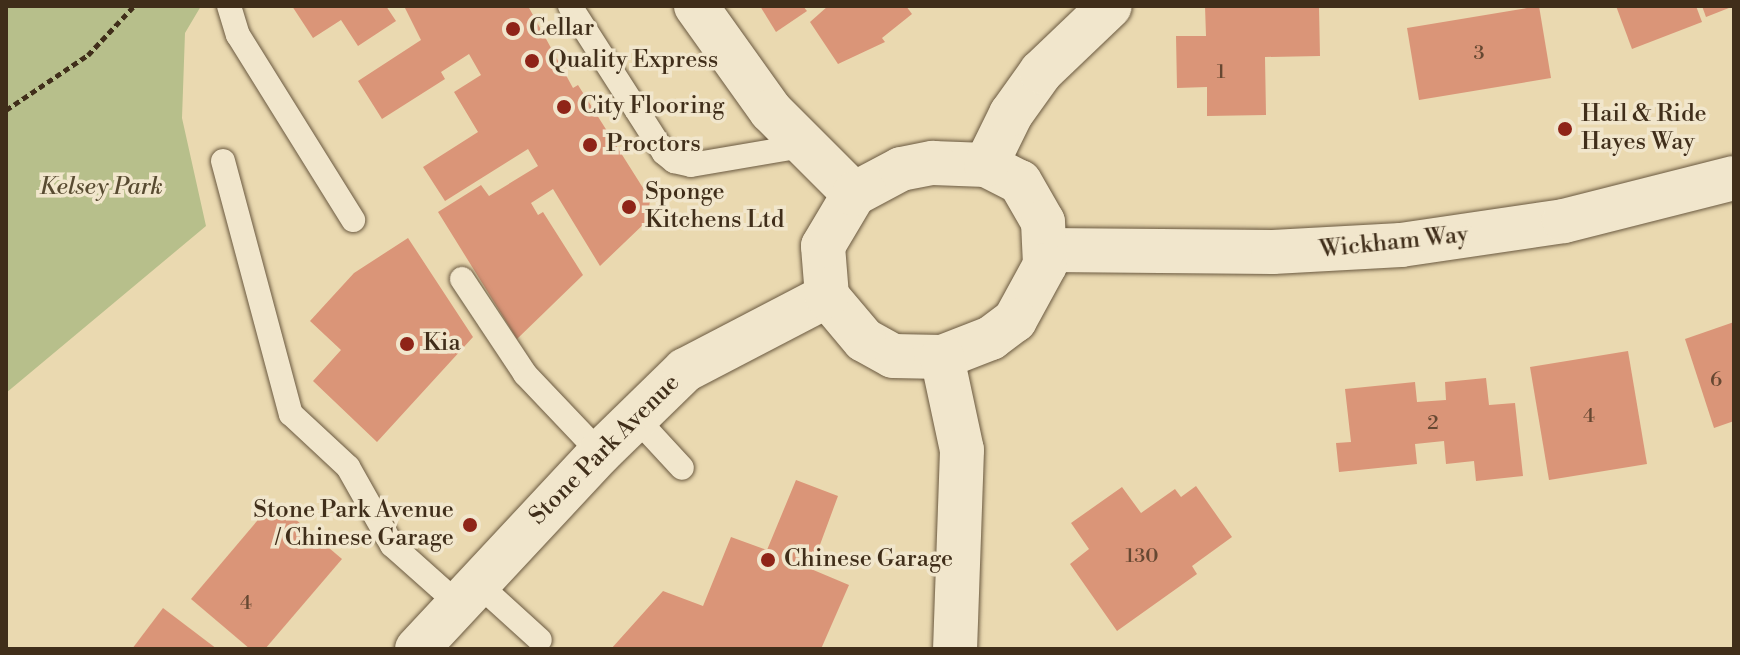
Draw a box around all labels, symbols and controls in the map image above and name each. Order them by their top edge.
place label: Cellar [529,15,594,43]
marker: Cellar [504,20,522,38]
house number: 3 [1473,41,1485,65]
place label: Quality Express [548,47,718,75]
marker: Quality Express [523,52,541,70]
house number: 1 [1217,60,1225,84]
place label: City Flooring [580,93,725,121]
marker: City Flooring [555,98,573,116]
place label: Hail & Ride Hayes Way [1581,101,1707,157]
marker: Hail & Ride Hayes Way [1556,120,1574,138]
place label: Proctors [606,131,701,159]
marker: Proctors [581,136,599,154]
park label: Kelsey Park [39,174,163,202]
place label: Sponge Kitchens Ltd [645,179,784,235]
marker: Sponge Kitchens Ltd [620,198,638,216]
street label: Wickham Way [1318,221,1470,265]
place label: Kia [423,330,461,358]
marker: Kia [398,335,416,353]
house number: 6 [1710,368,1722,392]
street label: Stone Park Avenue [524,369,686,531]
house number: 4 [1583,404,1595,428]
house number: 2 [1427,411,1439,435]
place label: Stone Park Avenue / Chinese Garage [253,497,454,553]
marker: Stone Park Avenue / Chinese Garage [461,516,479,534]
house number: 130 [1126,544,1158,568]
place label: Chinese Garage [784,546,953,574]
marker: Chinese Garage [759,551,777,569]
house number: 4 [240,591,252,615]

